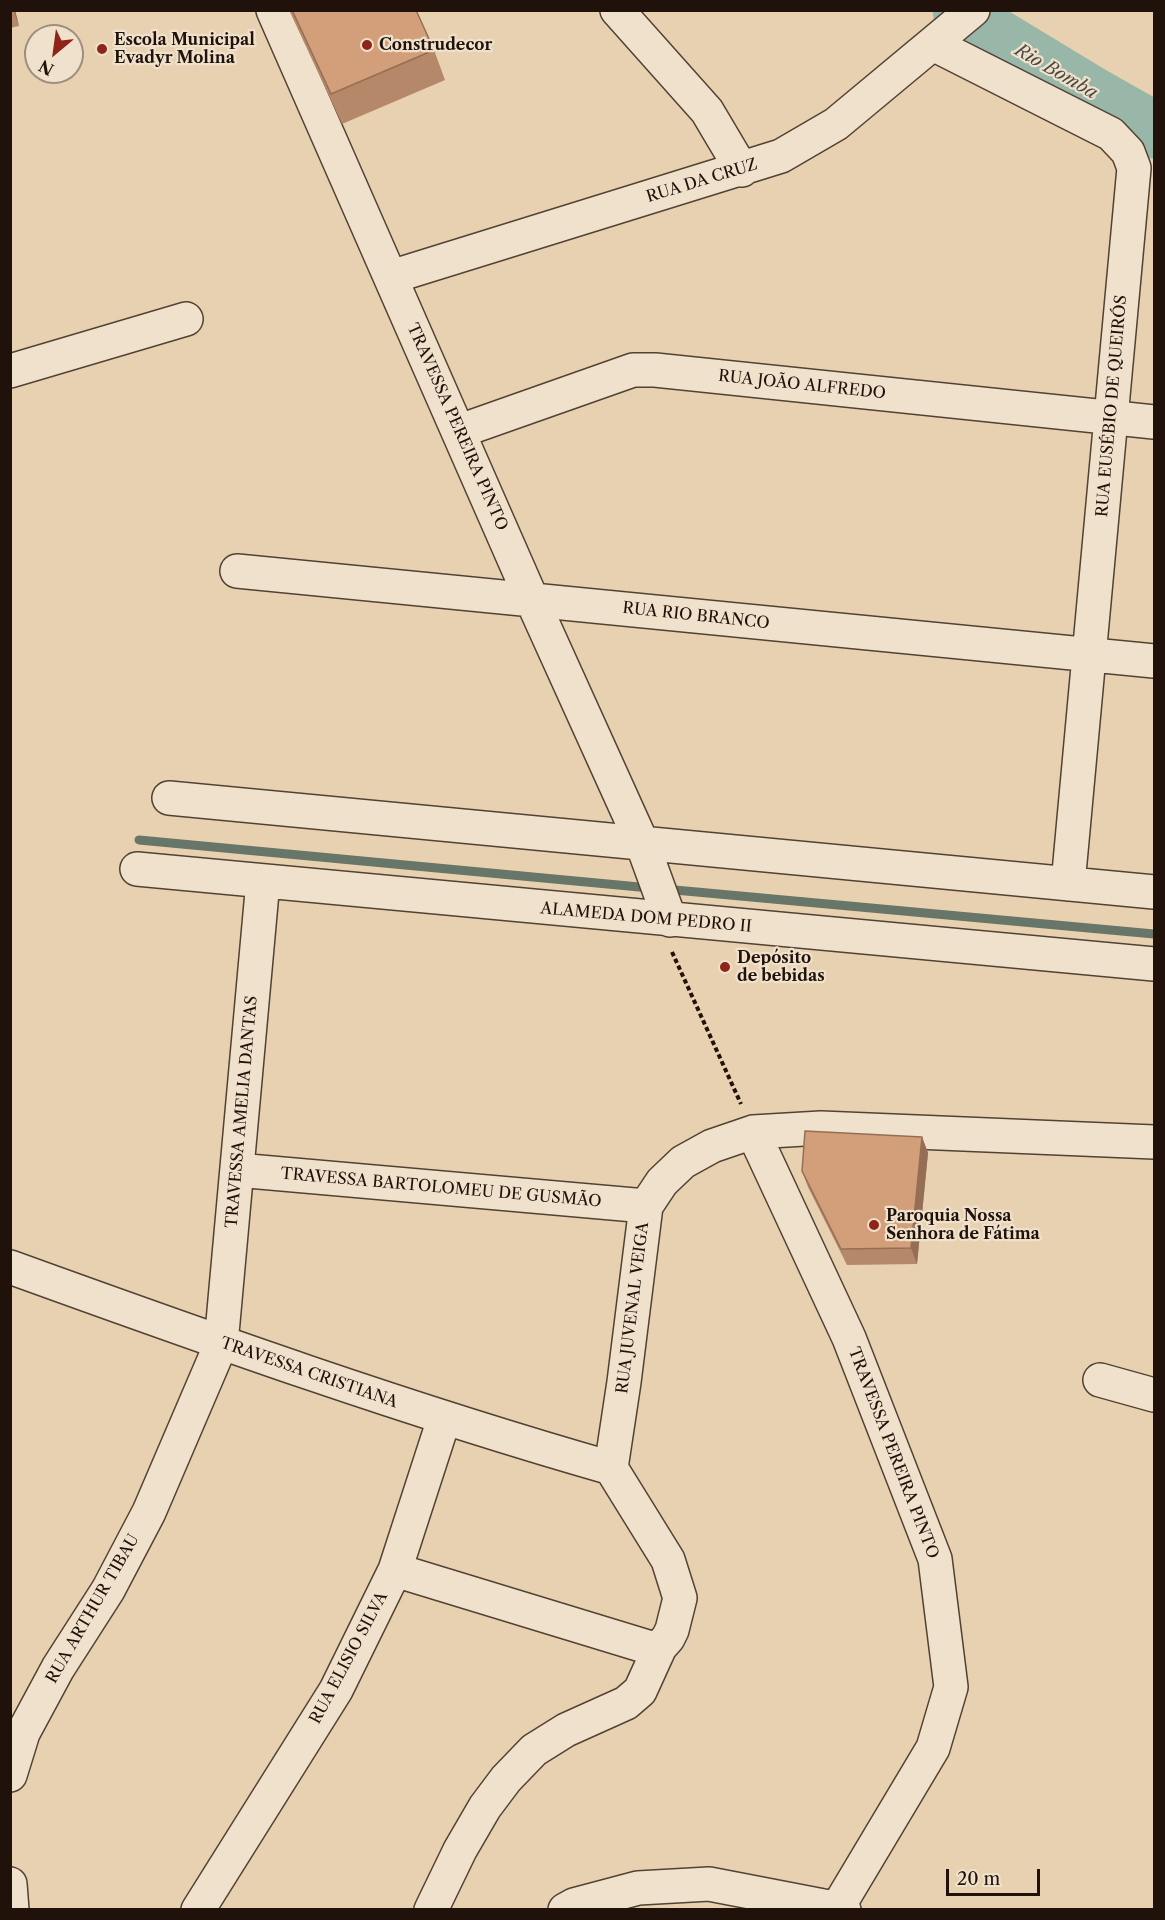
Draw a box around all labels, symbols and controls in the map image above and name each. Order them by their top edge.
north arrow [24,24,84,84]
place label: Escola Municipal Evadyr Molina [114,30,255,68]
place label: Construdecor [379,35,492,55]
marker: Construdecor [360,38,374,52]
water label: Rio Bomba [1011,40,1101,104]
marker: Escola Municipal Evadyr Molina [95,42,109,56]
text: N [35,56,57,80]
street label: RUA DA CRUZ [644,155,760,207]
street label: RUA EUSÉBIO DE QUEIRÓS [1093,294,1131,518]
street label: TRAVESSA PEREIRA PINTO [402,320,512,534]
street label: RUA JOÃO ALFREDO [717,367,887,403]
street label: RUA RIO BRANCO [621,599,771,633]
street label: ALAMEDA DOM PEDRO II [540,899,752,937]
place label: Depósito de bebidas [737,948,825,986]
marker: Depósito de bebidas [718,960,732,974]
street label: TRAVESSA AMELIA DANTAS [222,995,262,1229]
street label: TRAVESSA BARTOLOMEU DE GUSMÃO [280,1164,602,1212]
place label: Paroquia Nossa Senhora de Fátima [886,1206,1040,1244]
marker: Paroquia Nossa Senhora de Fátima [867,1218,881,1232]
street label: RUA JUVENAL VEIGA [613,1221,653,1395]
street label: TRAVESSA CRISTIANA [218,1334,400,1412]
street label: TRAVESSA PEREIRA PINTO [844,1345,942,1561]
street label: RUA ARTHUR TIBAU [42,1531,144,1687]
street label: RUA ELISIO SILVA [306,1589,392,1727]
scale bar [949,1857,1044,1895]
text: 20 m [957,1868,1000,1890]

